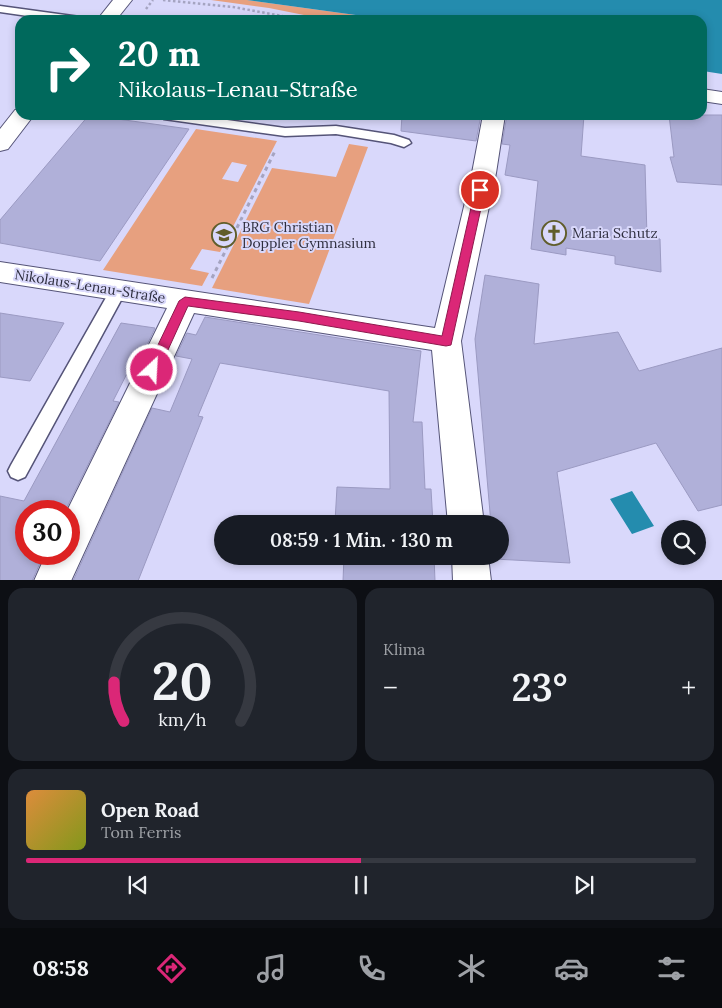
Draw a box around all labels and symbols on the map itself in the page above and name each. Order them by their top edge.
pin [459,169,501,211]
place label: BRG Christian Doppler Gymnasium [242,218,377,252]
church icon: Maria Schutz [541,220,567,246]
school or university icon: BRG Christian Doppler Gymnasium [211,222,237,248]
place label: Maria Schutz [572,224,658,242]
street label: Nikolaus-Lenau-Straße [13,265,167,307]
position arrow [125,343,177,395]
speed limit sign: 30 [15,500,80,565]

